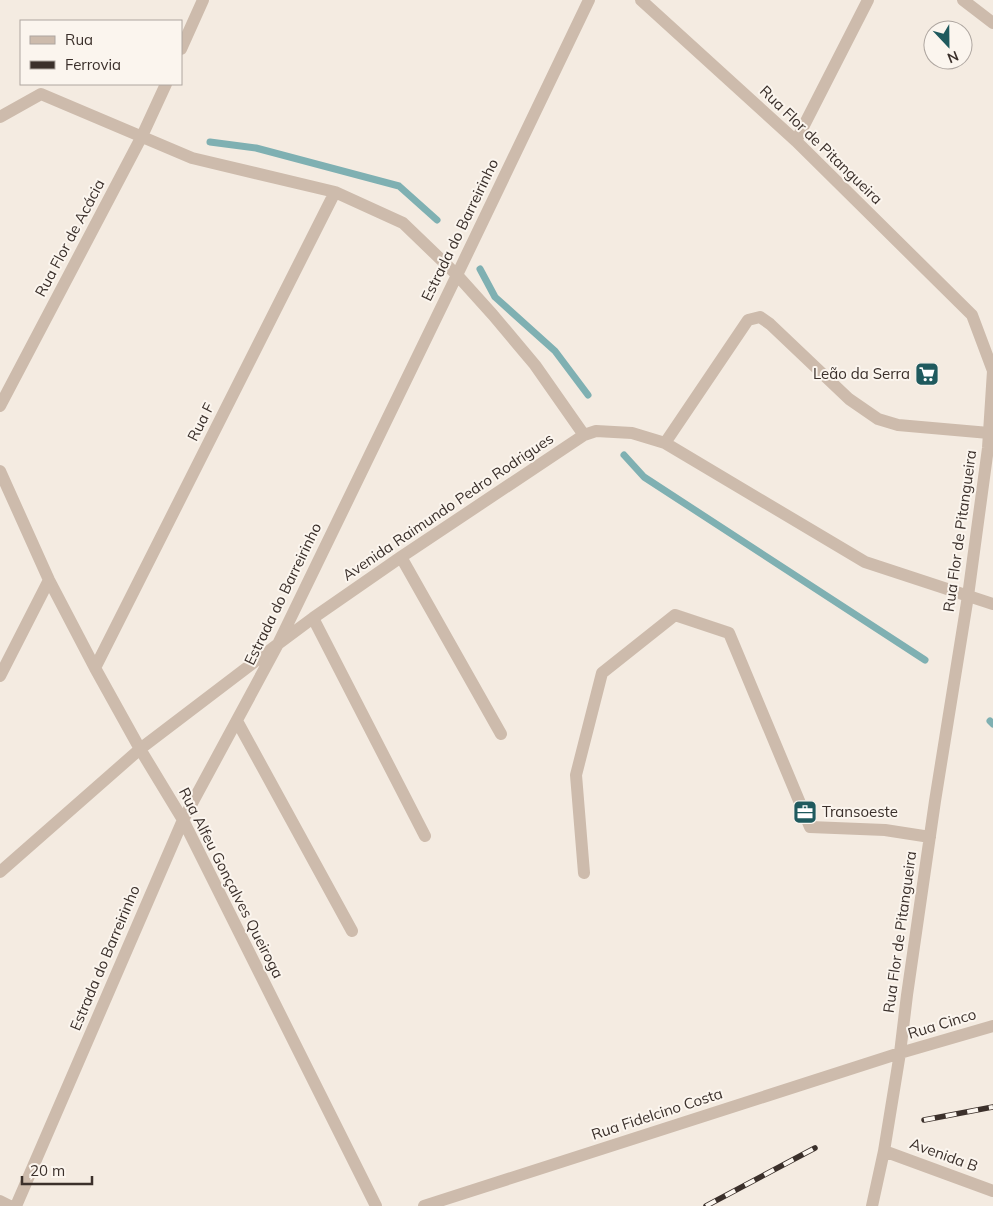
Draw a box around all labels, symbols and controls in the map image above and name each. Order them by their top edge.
legend [20,20,182,85]
north arrow [923,20,973,70]
text: Rua [65,30,93,49]
text: N [945,47,961,67]
text: Ferrovia [65,55,121,74]
street label: Rua Flor de Pitangueira [756,81,887,208]
street label: Estrada do Barreirinho [417,156,502,304]
street label: Rua Flor de Acácia [31,176,109,300]
supermarket icon: Leão da Serra [914,361,940,387]
place label: Leão da Serra [813,364,910,383]
street label: Rua F [183,399,218,444]
street label: Avenida Raimundo Pedro Rodrigues [339,429,557,584]
street label: Rua Flor de Pitangueira [939,449,980,613]
street label: Estrada do Barreirinho [240,520,325,668]
street label: Rua Alfeu Gonçalves Queiroga [175,784,288,981]
office icon: Transoeste [792,799,818,825]
place label: Transoeste [822,802,898,821]
street label: Rua Flor de Pitangueira [879,850,920,1014]
street label: Estrada do Barreirinho [65,882,144,1033]
street label: Rua Cinco [905,1004,978,1043]
street label: Rua Fidelcino Costa [589,1083,725,1144]
street label: Avenida B [908,1133,981,1176]
scale bar [22,1154,92,1186]
text: 20 m [30,1161,65,1180]

